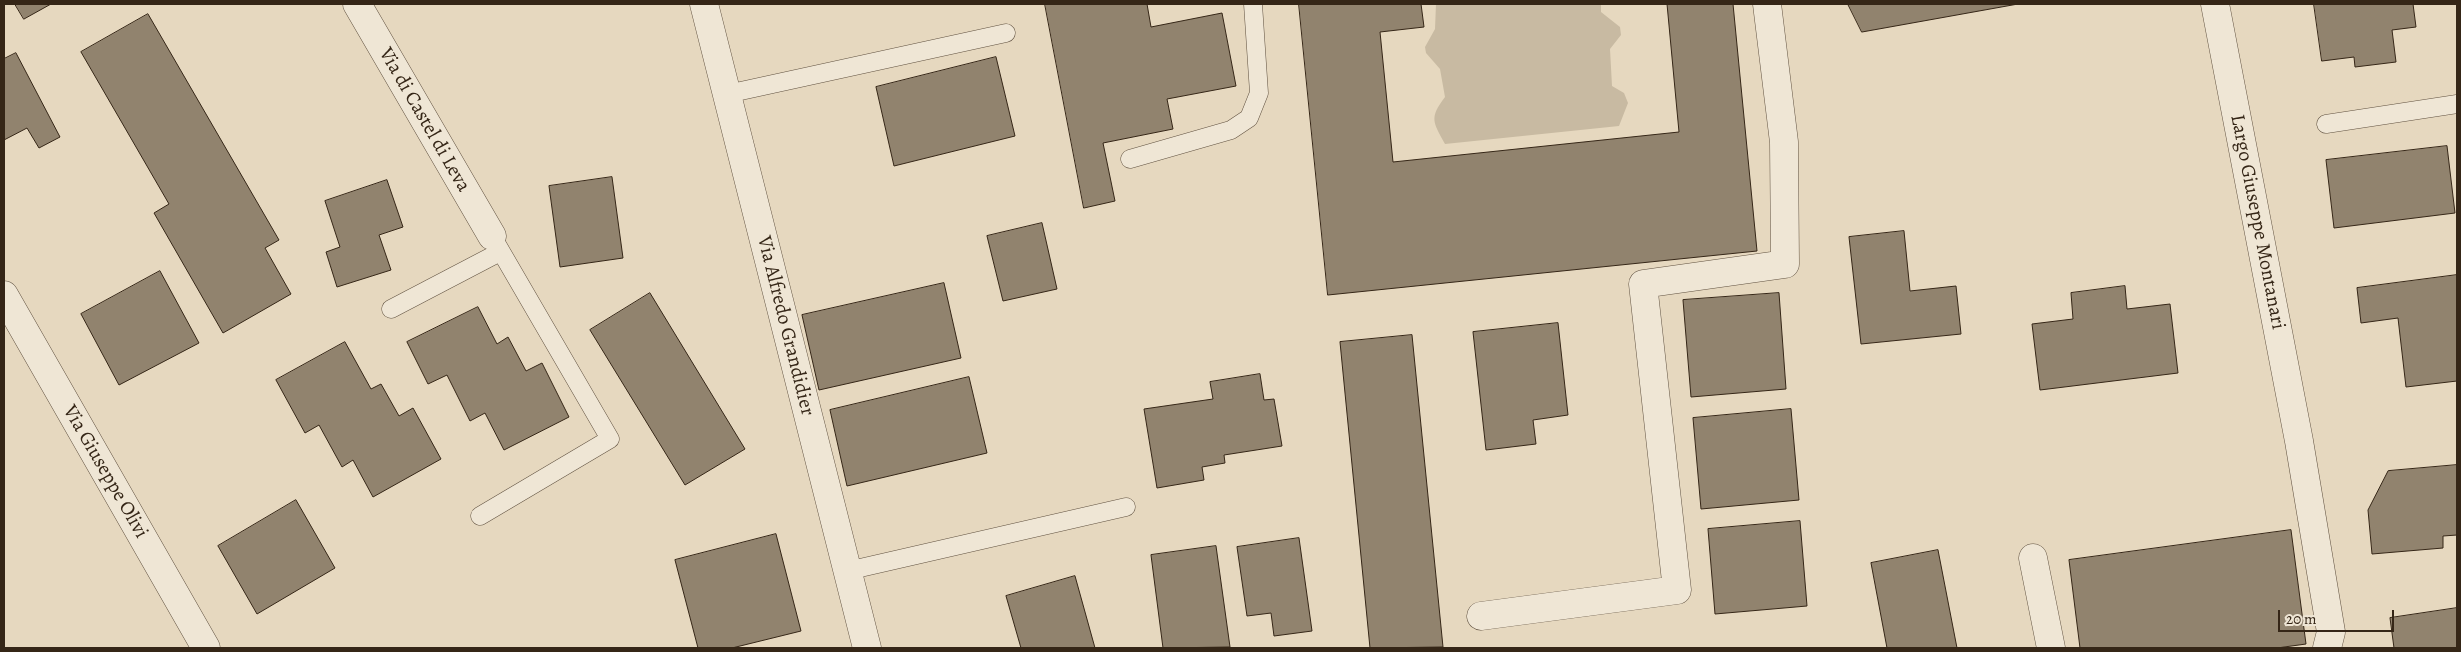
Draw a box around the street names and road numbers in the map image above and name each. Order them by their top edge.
street label: Via di Castel di Leva [373,44,475,196]
street label: Largo Giuseppe Montanari [2224,112,2290,332]
street label: Via Alfredo Grandidier [751,234,819,418]
street label: Via Giuseppe Olivi [57,401,153,543]

